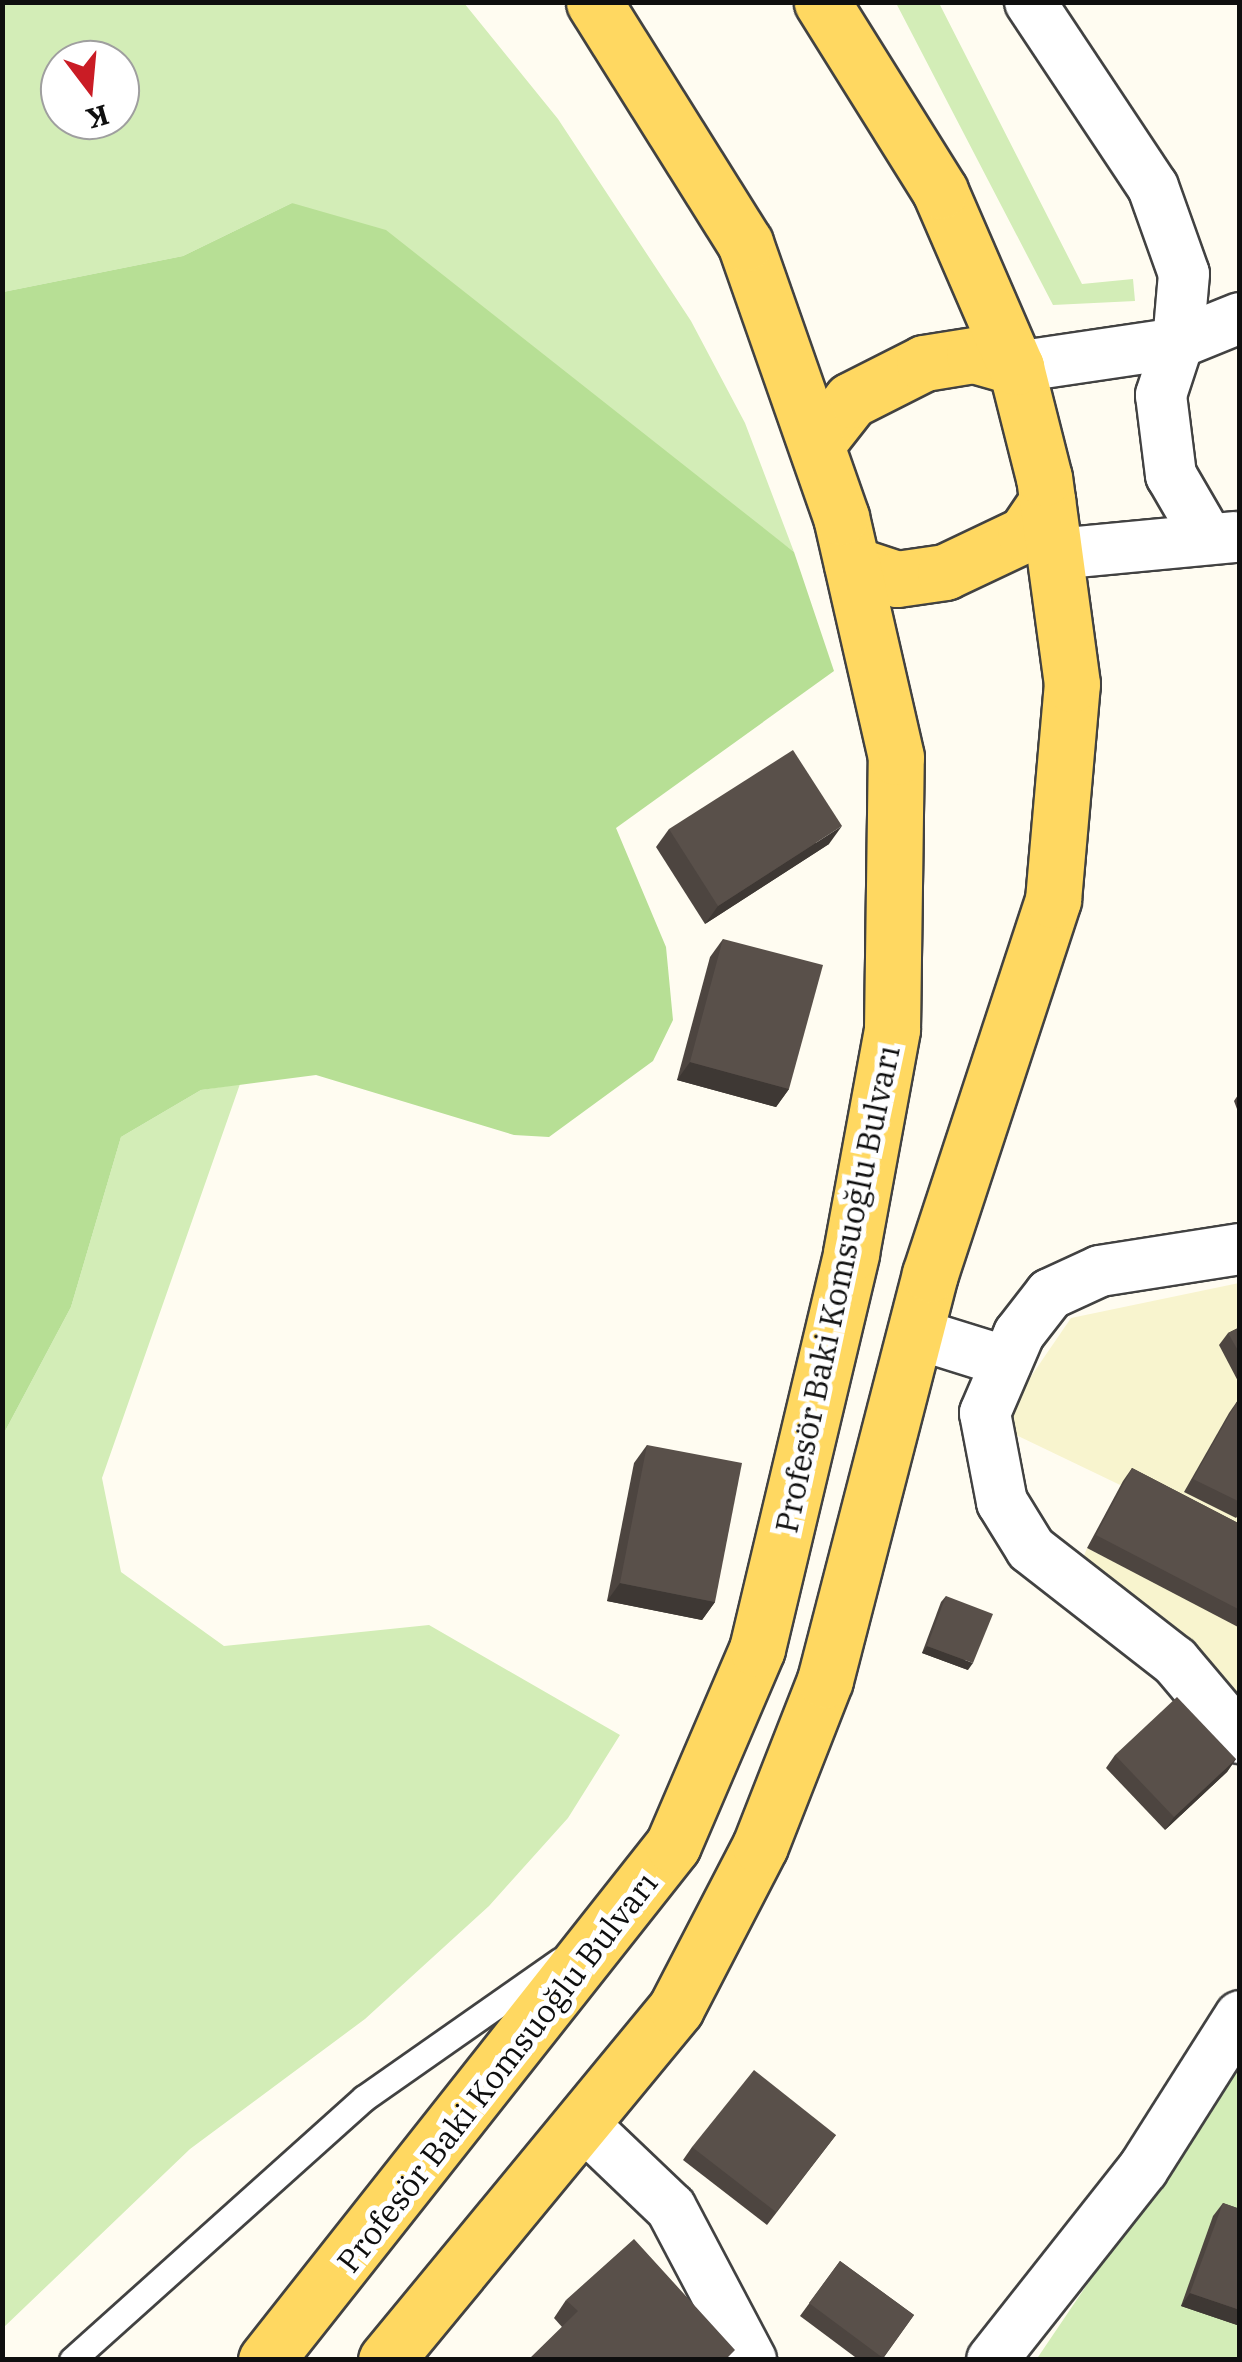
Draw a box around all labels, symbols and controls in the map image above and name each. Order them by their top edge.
north arrow [40,40,140,140]
text: K [82,97,113,138]
street label: Profesör Baki Komsuoğlu Bulvarı [767,1042,907,1536]
street label: Profesör Baki Komsuoğlu Bulvarı [329,1864,665,2280]

